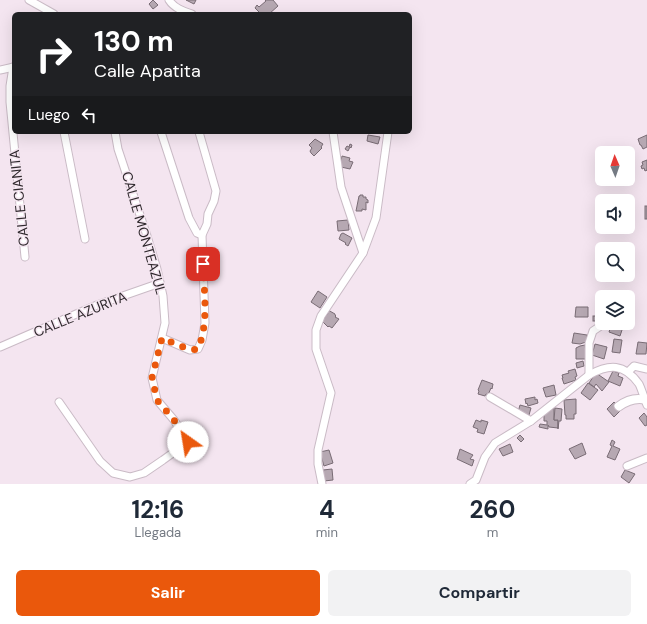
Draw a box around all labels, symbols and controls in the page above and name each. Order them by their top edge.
text: 130 m [94,23,174,60]
icon: right [28,28,80,80]
text: Calle Apatita [94,59,201,83]
icon: left [78,104,100,126]
text: Luego [28,105,70,125]
north arrow [595,146,635,186]
map controls [595,146,635,330]
street label: CALLE CIANITA [5,149,33,247]
street label: CALLE MONTEAZUL [118,170,170,296]
button: sound [595,194,635,234]
button: search [595,242,635,282]
pin [186,247,220,281]
icon: arrive [192,253,214,275]
street label: CALLE AZURITA [31,287,129,341]
button: layers [595,290,635,330]
position arrow [167,421,209,463]
text: 12:16 [132,494,184,525]
text: 4 [319,494,335,525]
text: 260 [469,494,515,525]
text: Llegada [135,524,181,541]
text: min [316,524,338,541]
text: m [487,524,498,541]
button: Salir [16,570,320,616]
button: Compartir [328,570,631,616]

